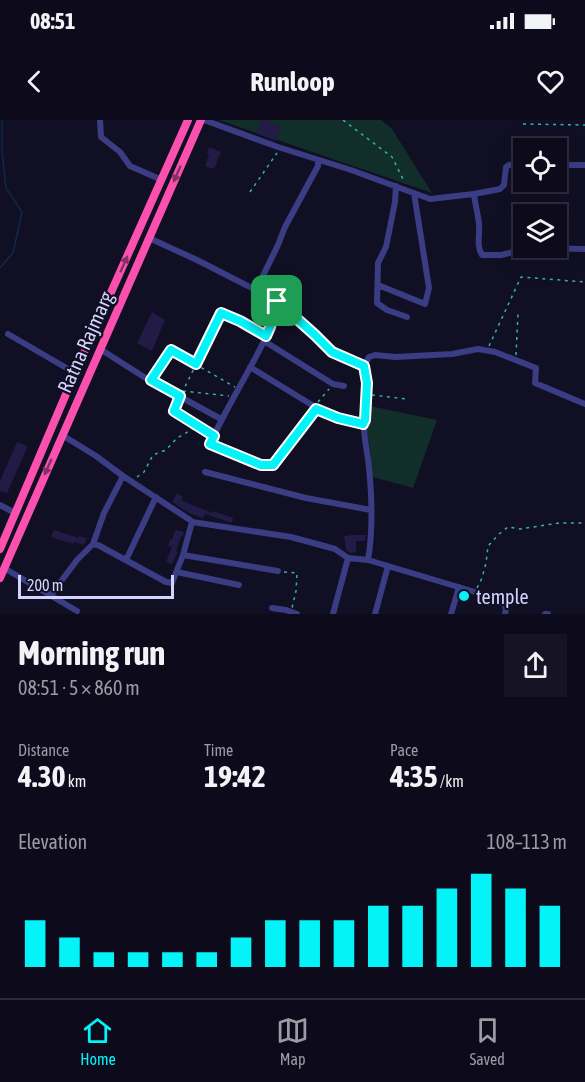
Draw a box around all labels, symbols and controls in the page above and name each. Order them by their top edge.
text: 08:51 [30,8,75,34]
icon: back [18,65,51,98]
icon: heart [534,65,567,98]
text: Runloop [250,66,335,97]
map controls [513,138,567,258]
button: locate [513,138,567,192]
one-way arrow [173,165,182,182]
button: layers [513,204,567,258]
one-way arrow [120,255,129,273]
pin [251,275,302,326]
icon: arrive [260,284,293,317]
street label: Ratna Rajmarg [52,287,118,396]
one-way arrow [44,459,53,476]
scale bar [18,572,174,600]
text: 200 m [27,576,63,594]
place label: temple [476,585,529,608]
marker: temple [457,589,471,603]
text: Morning run [18,634,165,672]
button: share [504,634,567,697]
text: 08:51 · 5 × 860 m [18,676,140,699]
text: Distance [18,741,69,759]
text: Time [204,741,233,759]
text: Pace [390,741,418,759]
text: 4.30 [18,759,66,793]
text: 19:42 [204,759,266,793]
text: 4:35 [390,759,438,793]
text: km [66,772,86,790]
text: /km [438,772,464,790]
text: Elevation [18,830,87,853]
text: 108–113 m [486,830,567,853]
tab: Home [80,1014,116,1068]
tab: Map [276,1014,309,1068]
tab: Saved [469,1014,505,1068]

